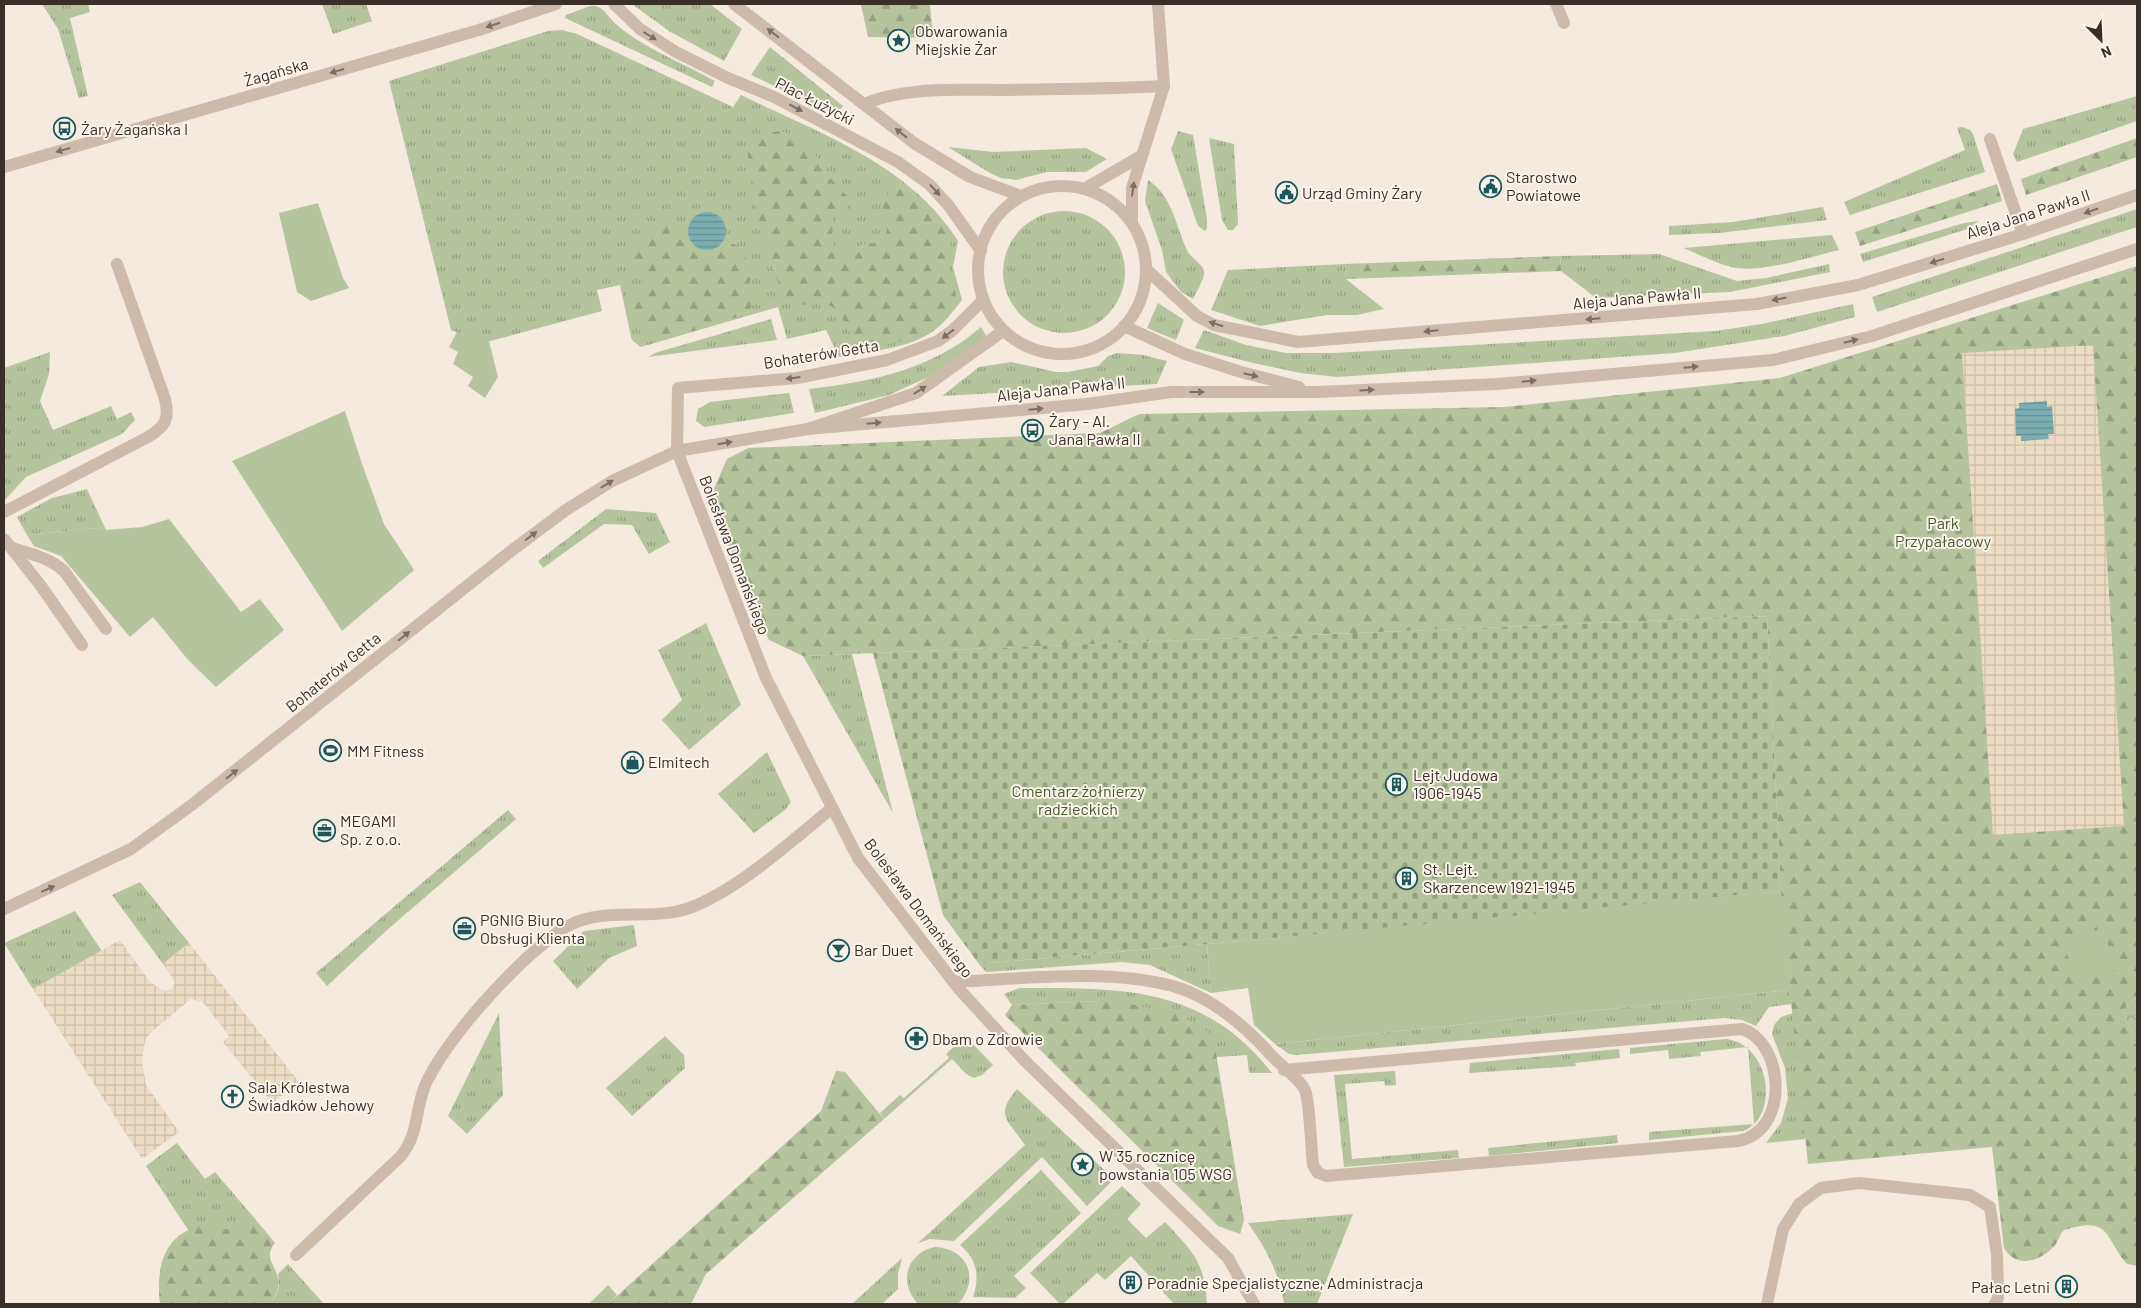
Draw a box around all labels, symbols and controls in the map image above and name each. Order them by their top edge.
north arrow [2076,15,2126,65]
place label: Obwarowania Miejskie Żar [915,21,1008,58]
one-way arrow [486,22,501,29]
one-way arrow [767,28,780,39]
place icon: Obwarowania Miejskie Żar [887,28,911,52]
one-way arrow [644,31,657,41]
text: N [2099,43,2114,62]
street label: Żagańska [241,53,310,90]
one-way arrow [330,67,345,75]
street label: Plac Łużycki [773,73,858,128]
one-way arrow [789,104,803,112]
bus stop icon: Żary Żagańska I [53,117,77,141]
place label: Żary Żagańska I [81,119,188,138]
one-way arrow [895,128,908,138]
one-way arrow [56,146,71,154]
place label: Starostwo Powiatowe [1506,167,1581,204]
public building icon: Starostwo Powiatowe [1478,174,1502,198]
one-way arrow [1130,181,1138,197]
public building icon: Urząd Gminy Żary [1274,181,1298,205]
place label: Urząd Gminy Żary [1302,183,1423,202]
one-way arrow [929,184,941,196]
street label: Aleja Jana Pawła II [1964,185,2092,242]
one-way arrow [2083,207,2098,215]
one-way arrow [1929,257,1944,265]
street label: Aleja Jana Pawła II [1572,282,1702,313]
one-way arrow [1771,296,1787,304]
one-way arrow [1585,315,1601,323]
one-way arrow [1208,320,1223,328]
one-way arrow [942,328,955,339]
one-way arrow [1423,328,1439,336]
street label: Bohaterów Getta [762,335,880,372]
one-way arrow [1844,337,1859,345]
one-way arrow [1684,363,1700,371]
one-way arrow [1243,371,1258,379]
street label: Aleja Jana Pawła II [996,372,1126,405]
one-way arrow [785,374,801,382]
one-way arrow [1522,377,1538,385]
one-way arrow [913,385,926,394]
one-way arrow [1359,385,1375,393]
one-way arrow [1189,388,1205,396]
one-way arrow [1028,404,1044,412]
place label: Żary - Al. Jana Pawła II [1049,411,1141,448]
bus stop icon: Żary - Al. Jana Pawła II [1021,418,1045,442]
one-way arrow [866,419,882,427]
one-way arrow [718,438,734,446]
street label: Bolesława Domańskiego [696,473,775,637]
one-way arrow [601,480,614,489]
park label: Park Przypałacowy [1895,513,1992,550]
one-way arrow [524,531,538,541]
street label: Bohaterów Getta [281,628,384,716]
one-way arrow [397,631,410,642]
sports icon: MM Fitness [319,739,343,763]
place label: MM Fitness [347,741,424,760]
shop icon: Elmitech [620,750,644,774]
place label: Elmitech [648,752,710,771]
place label: Lejt Judowa 1906-1945 [1413,765,1498,802]
one-way arrow [225,768,238,779]
building icon: Lejt Judowa 1906-1945 [1385,772,1409,796]
park label: Cmentarz żołnierzy radzieckich [1011,781,1145,818]
place label: MEGAMI Sp. z o.o. [340,811,402,848]
office icon: MEGAMI Sp. z o.o. [312,818,336,842]
street label: Bolesława Domańskiego [861,834,978,981]
place label: St. Lejt. Skarzencew 1921-1945 [1423,859,1575,896]
building icon: St. Lejt. Skarzencew 1921-1945 [1395,866,1419,890]
one-way arrow [41,885,56,893]
place label: PGNIG Biuro Obsługi Klienta [480,910,585,947]
office icon: PGNIG Biuro Obsługi Klienta [452,917,476,941]
bar icon: Bar Duet [826,938,850,962]
place label: Bar Duet [854,940,914,959]
pharmacy icon: Dbam o Zdrowie [904,1027,928,1051]
place label: Dbam o Zdrowie [932,1029,1043,1048]
place label: Sala Królestwa Świadków Jehowy [248,1077,375,1114]
church icon: Sala Królestwa Świadków Jehowy [220,1084,244,1108]
place label: W 35 rocznicę powstania 105 WSG [1099,1146,1232,1183]
place icon: W 35 rocznicę powstania 105 WSG [1071,1153,1095,1177]
building icon: Poradnie Specjalistyczne, Administracja [1119,1271,1143,1295]
place label: Poradnie Specjalistyczne, Administracja [1147,1273,1423,1292]
building icon: Pałac Letni [2054,1275,2078,1299]
place label: Pałac Letni [1971,1277,2050,1296]

